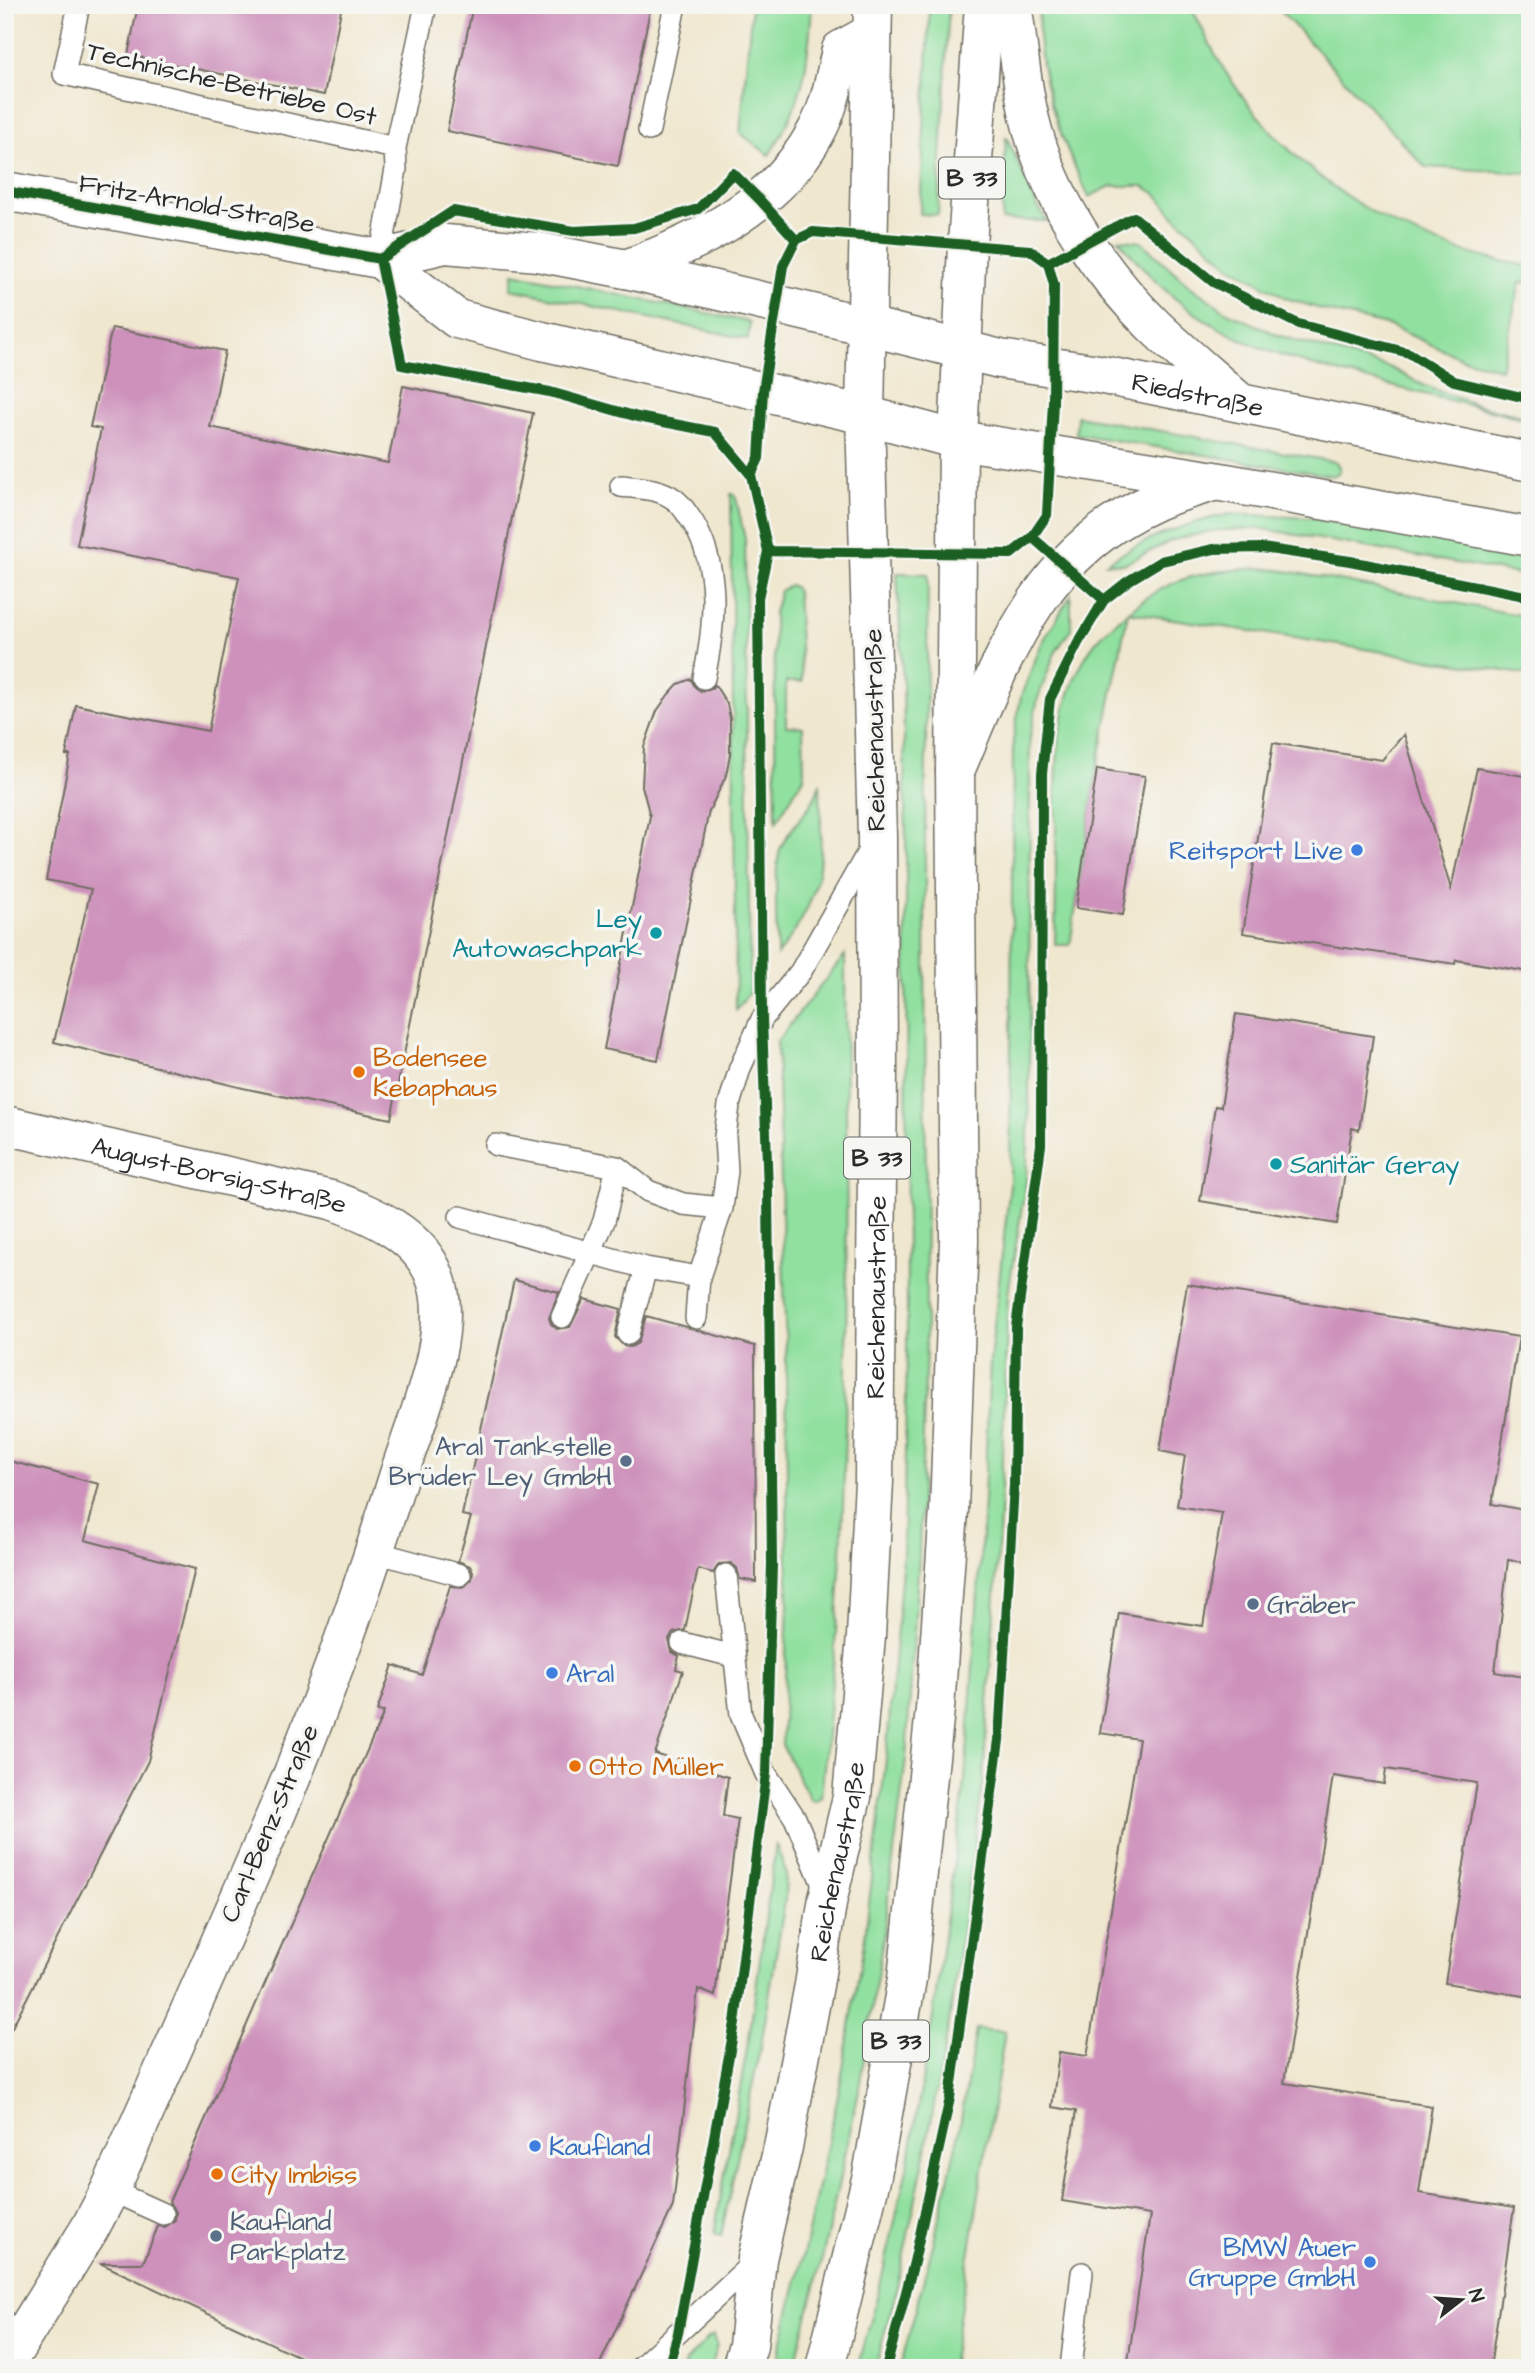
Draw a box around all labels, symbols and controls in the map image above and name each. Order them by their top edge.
street label: Technische-Betriebe Ost [83,33,381,135]
road number: B 33 [939,158,1005,198]
street label: Fritz-Arnold-Straße [76,165,318,242]
street label: Riedstraße [1129,364,1267,426]
street label: Reichenaustraße [855,628,895,832]
place label: Reitsport Live [1169,833,1343,869]
marker: Reitsport Live [1349,842,1365,858]
place label: Ley Autowaschpark [452,901,642,967]
marker: Ley Autowaschpark [648,925,664,941]
place label: Bodensee Kebaphaus [373,1040,497,1106]
marker: Bodensee Kebaphaus [351,1064,367,1080]
street label: August-Borsig-Straße [88,1128,352,1223]
road number: B 33 [844,1138,910,1178]
place label: Sanitär Geray [1290,1147,1459,1185]
marker: Sanitär Geray [1268,1156,1284,1172]
street label: Reichenaustraße [858,1195,896,1399]
place label: Aral Tankstelle Brüder Ley GmbH [388,1429,612,1497]
marker: Aral Tankstelle Brüder Ley GmbH [618,1453,634,1469]
place label: Gräber [1267,1587,1356,1623]
marker: Gräber [1245,1596,1261,1612]
place label: Aral [566,1656,614,1692]
marker: Aral [544,1665,560,1681]
street label: Carl-Benz-Straße [212,1719,328,1928]
place label: Otto Müller [589,1749,724,1785]
marker: Otto Müller [567,1758,583,1774]
street label: Reichenaustraße [801,1760,874,1964]
road number: B 33 [863,2020,929,2062]
place label: Kaufland [549,2129,650,2165]
marker: Kaufland [527,2138,543,2154]
place label: City Imbiss [231,2157,357,2195]
marker: City Imbiss [209,2166,225,2182]
place label: Kaufland Parkplatz [230,2204,345,2270]
marker: Kaufland Parkplatz [208,2228,224,2244]
place label: BMW Auer Gruppe GmbH [1188,2230,1356,2296]
marker: BMW Auer Gruppe GmbH [1362,2254,1378,2270]
north arrow [1426,2264,1496,2334]
text: N [1461,2286,1490,2305]

